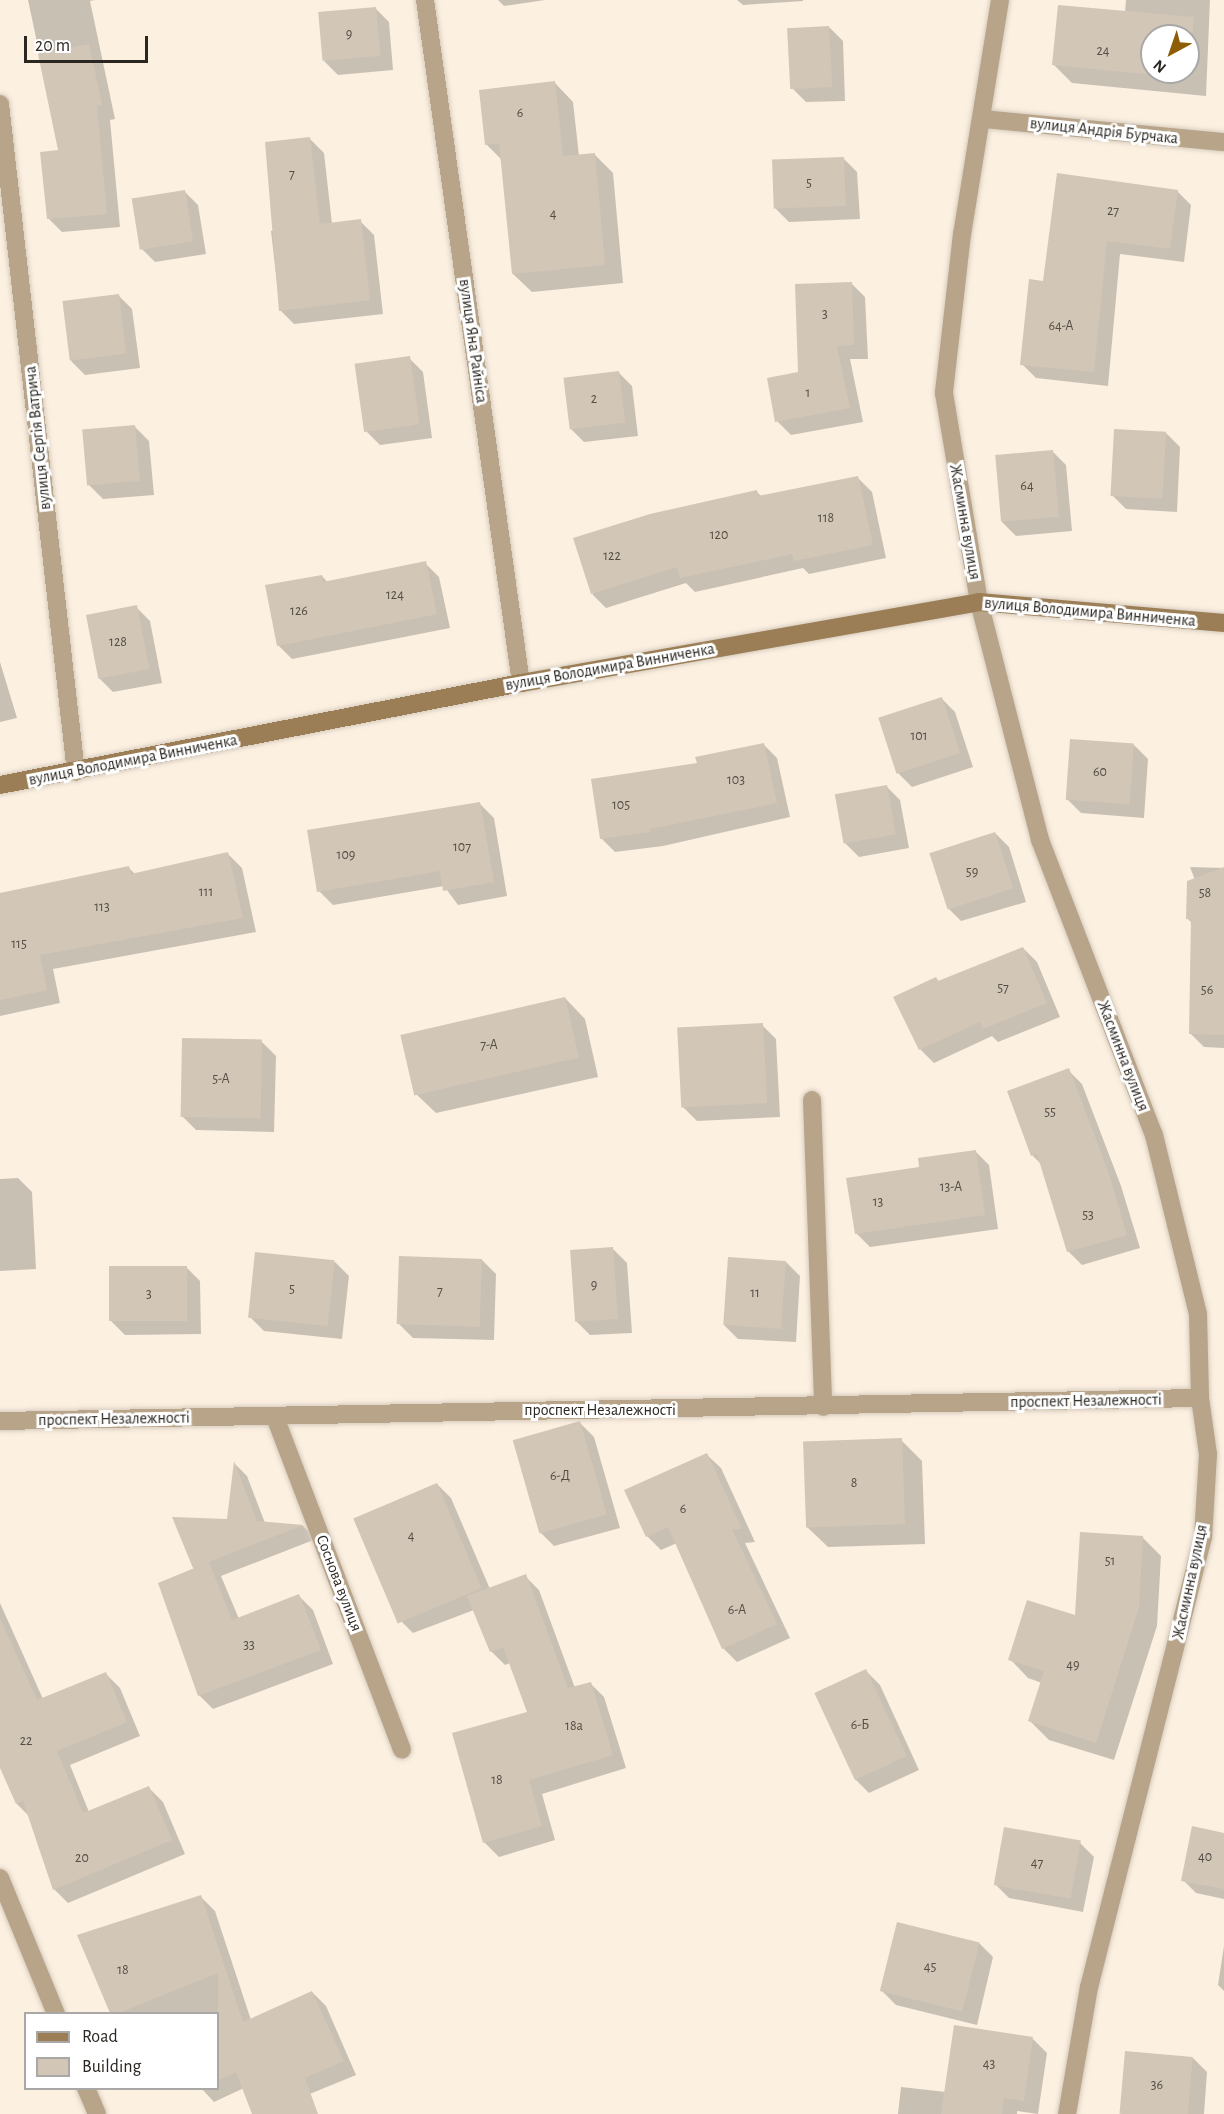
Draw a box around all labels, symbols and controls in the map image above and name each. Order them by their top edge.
scale bar [27,24,152,62]
north arrow [1140,24,1200,84]
house number: 9 [346,26,352,42]
text: 20 m [35,37,70,55]
house number: 24 [1096,43,1110,59]
text: N [1150,57,1169,76]
house number: 6 [517,105,523,121]
street label: вулиця Андрія Бурчака [1029,114,1179,148]
house number: 7 [289,166,295,182]
house number: 5 [806,175,812,191]
house number: 27 [1107,203,1119,219]
house number: 4 [550,206,556,222]
street label: вулиця Яна Райніса [455,278,491,404]
house number: 3 [822,306,828,322]
house number: 64-А [1048,318,1074,334]
street label: вулиця Сергія Ватрича [21,365,55,511]
house number: 1 [806,385,810,401]
house number: 2 [591,391,597,407]
street label: Жасминна вулиця [945,463,985,581]
house number: 64 [1020,478,1034,494]
house number: 118 [818,510,834,526]
house number: 120 [710,527,728,543]
house number: 122 [603,548,621,564]
house number: 124 [386,587,404,603]
street label: вулиця Володимира Винниченка [984,593,1196,631]
house number: 126 [290,603,308,619]
house number: 128 [109,634,127,650]
street label: вулиця Володимира Винниченка [504,639,716,695]
house number: 101 [910,728,928,744]
street label: вулиця Володимира Винниченка [27,730,239,790]
house number: 60 [1093,764,1107,780]
house number: 103 [727,772,745,788]
house number: 105 [612,797,630,813]
house number: 107 [453,839,471,855]
house number: 109 [337,847,355,863]
house number: 59 [966,864,978,880]
house number: 111 [199,884,213,900]
house number: 58 [1199,885,1211,901]
house number: 113 [94,899,110,915]
house number: 115 [11,936,27,952]
house number: 57 [997,980,1009,996]
house number: 56 [1201,982,1213,998]
street label: Жасминна вулиця [1093,998,1153,1114]
house number: 7-А [480,1037,498,1053]
house number: 5-А [212,1071,230,1087]
house number: 55 [1044,1104,1056,1120]
house number: 13-А [940,1179,962,1195]
house number: 13 [873,1194,883,1210]
house number: 53 [1082,1207,1094,1223]
house number: 9 [591,1277,597,1293]
house number: 5 [289,1281,295,1297]
house number: 7 [437,1283,443,1299]
house number: 11 [750,1285,760,1301]
house number: 3 [146,1286,152,1302]
street label: проспект Незалежності [1010,1390,1162,1412]
street label: проспект Незалежності [524,1400,676,1420]
street label: проспект Незалежності [38,1408,190,1430]
house number: 6-Д [550,1468,570,1484]
house number: 8 [851,1475,857,1491]
house number: 6 [680,1501,686,1517]
street label: Жасминна вулиця [1168,1523,1212,1641]
house number: 4 [408,1528,414,1544]
street label: Соснова вулиця [312,1532,366,1634]
house number: 51 [1105,1553,1115,1569]
house number: 6-А [728,1602,746,1618]
house number: 33 [243,1637,255,1653]
house number: 49 [1066,1657,1080,1673]
house number: 6-Б [851,1717,869,1733]
house number: 18а [565,1718,583,1734]
house number: 22 [20,1733,32,1749]
house number: 18 [491,1772,503,1788]
house number: 40 [1198,1849,1212,1865]
house number: 20 [75,1850,89,1866]
house number: 47 [1031,1855,1043,1871]
house number: 45 [924,1959,936,1975]
house number: 18 [117,1962,129,1978]
legend [24,2012,219,2090]
text: Road [82,2028,118,2046]
house number: 43 [983,2056,995,2072]
text: Building [82,2058,141,2076]
house number: 36 [1151,2077,1163,2093]

